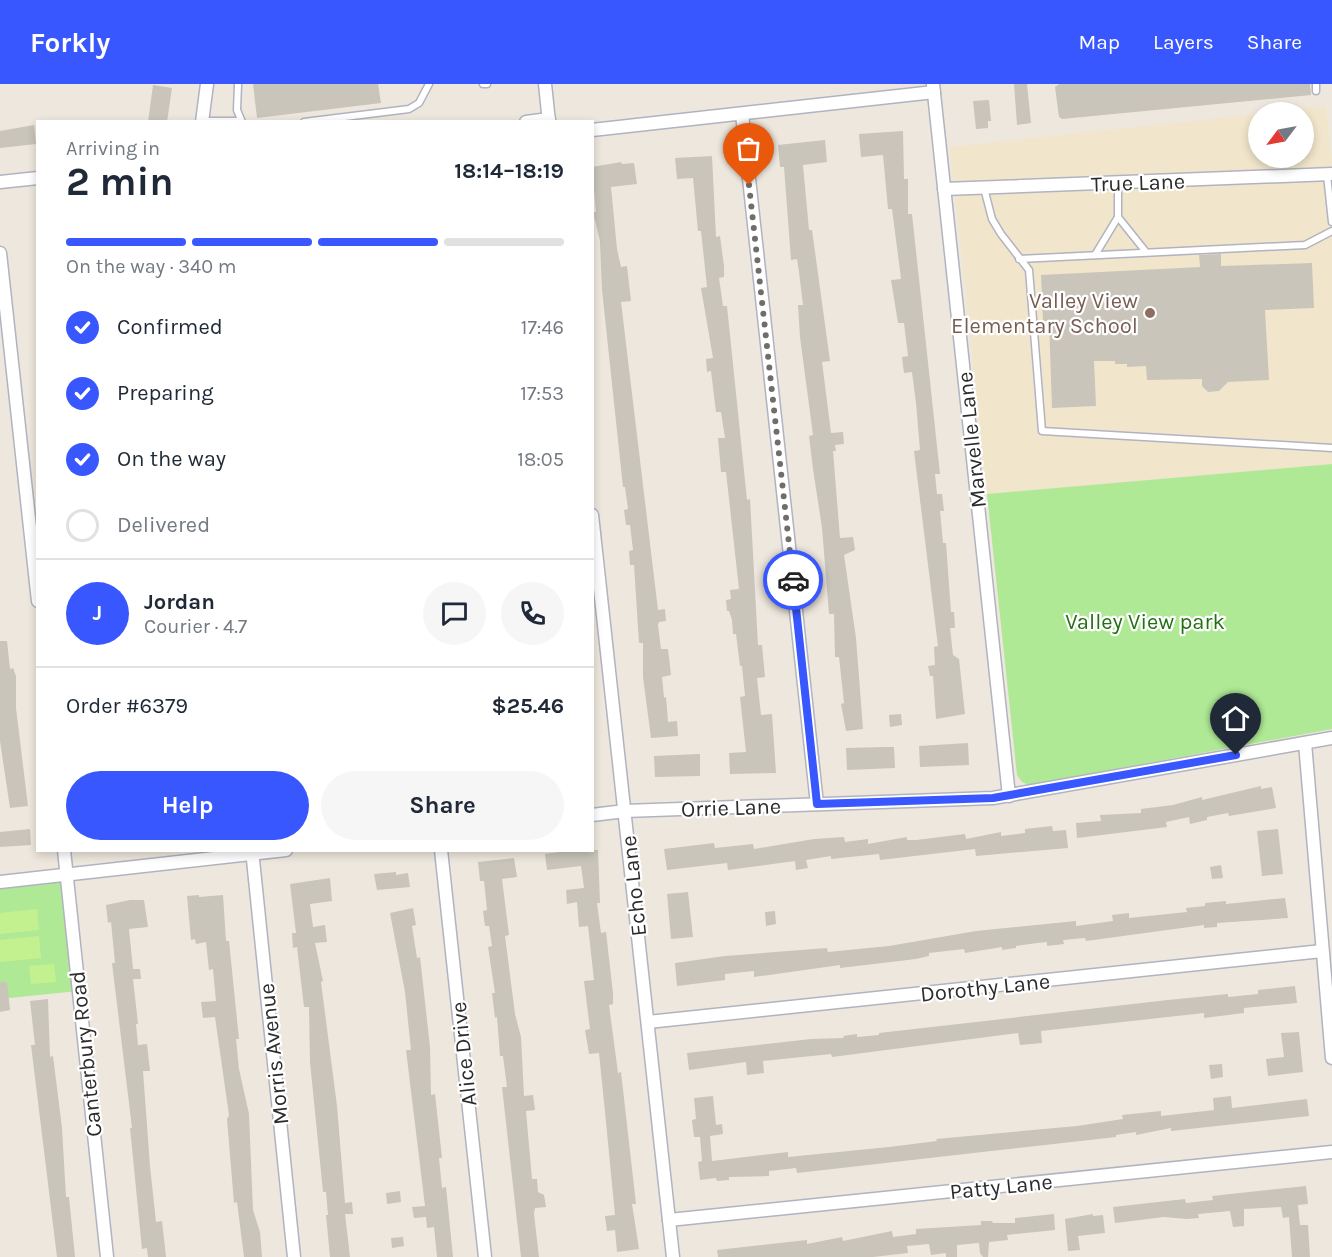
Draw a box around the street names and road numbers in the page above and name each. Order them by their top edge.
street label: True Lane [1091,168,1186,198]
street label: Marvelle Lane [952,370,992,509]
street label: Orrie Lane [681,793,782,823]
street label: Echo Lane [616,834,652,938]
street label: Dorothy Lane [919,968,1051,1008]
street label: Canterbury Road [64,970,108,1138]
street label: Morris Avenue [254,982,294,1126]
street label: Alice Drive [446,1001,482,1107]
street label: Patty Lane [948,1169,1054,1205]

